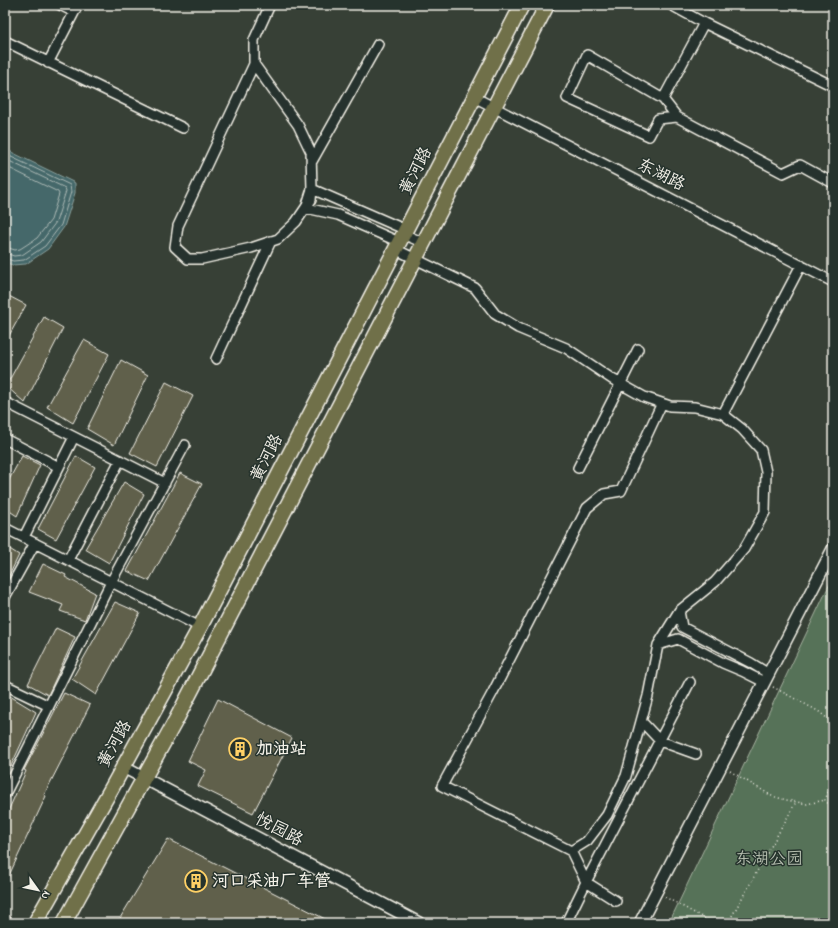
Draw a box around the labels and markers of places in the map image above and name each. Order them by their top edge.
building icon: 加油站 [227,736,253,762]
place label: 加油站 [256,737,307,762]
building icon: 河口采油厂车管 [183,868,209,894]
place label: 河口采油厂车管 [212,869,331,894]

